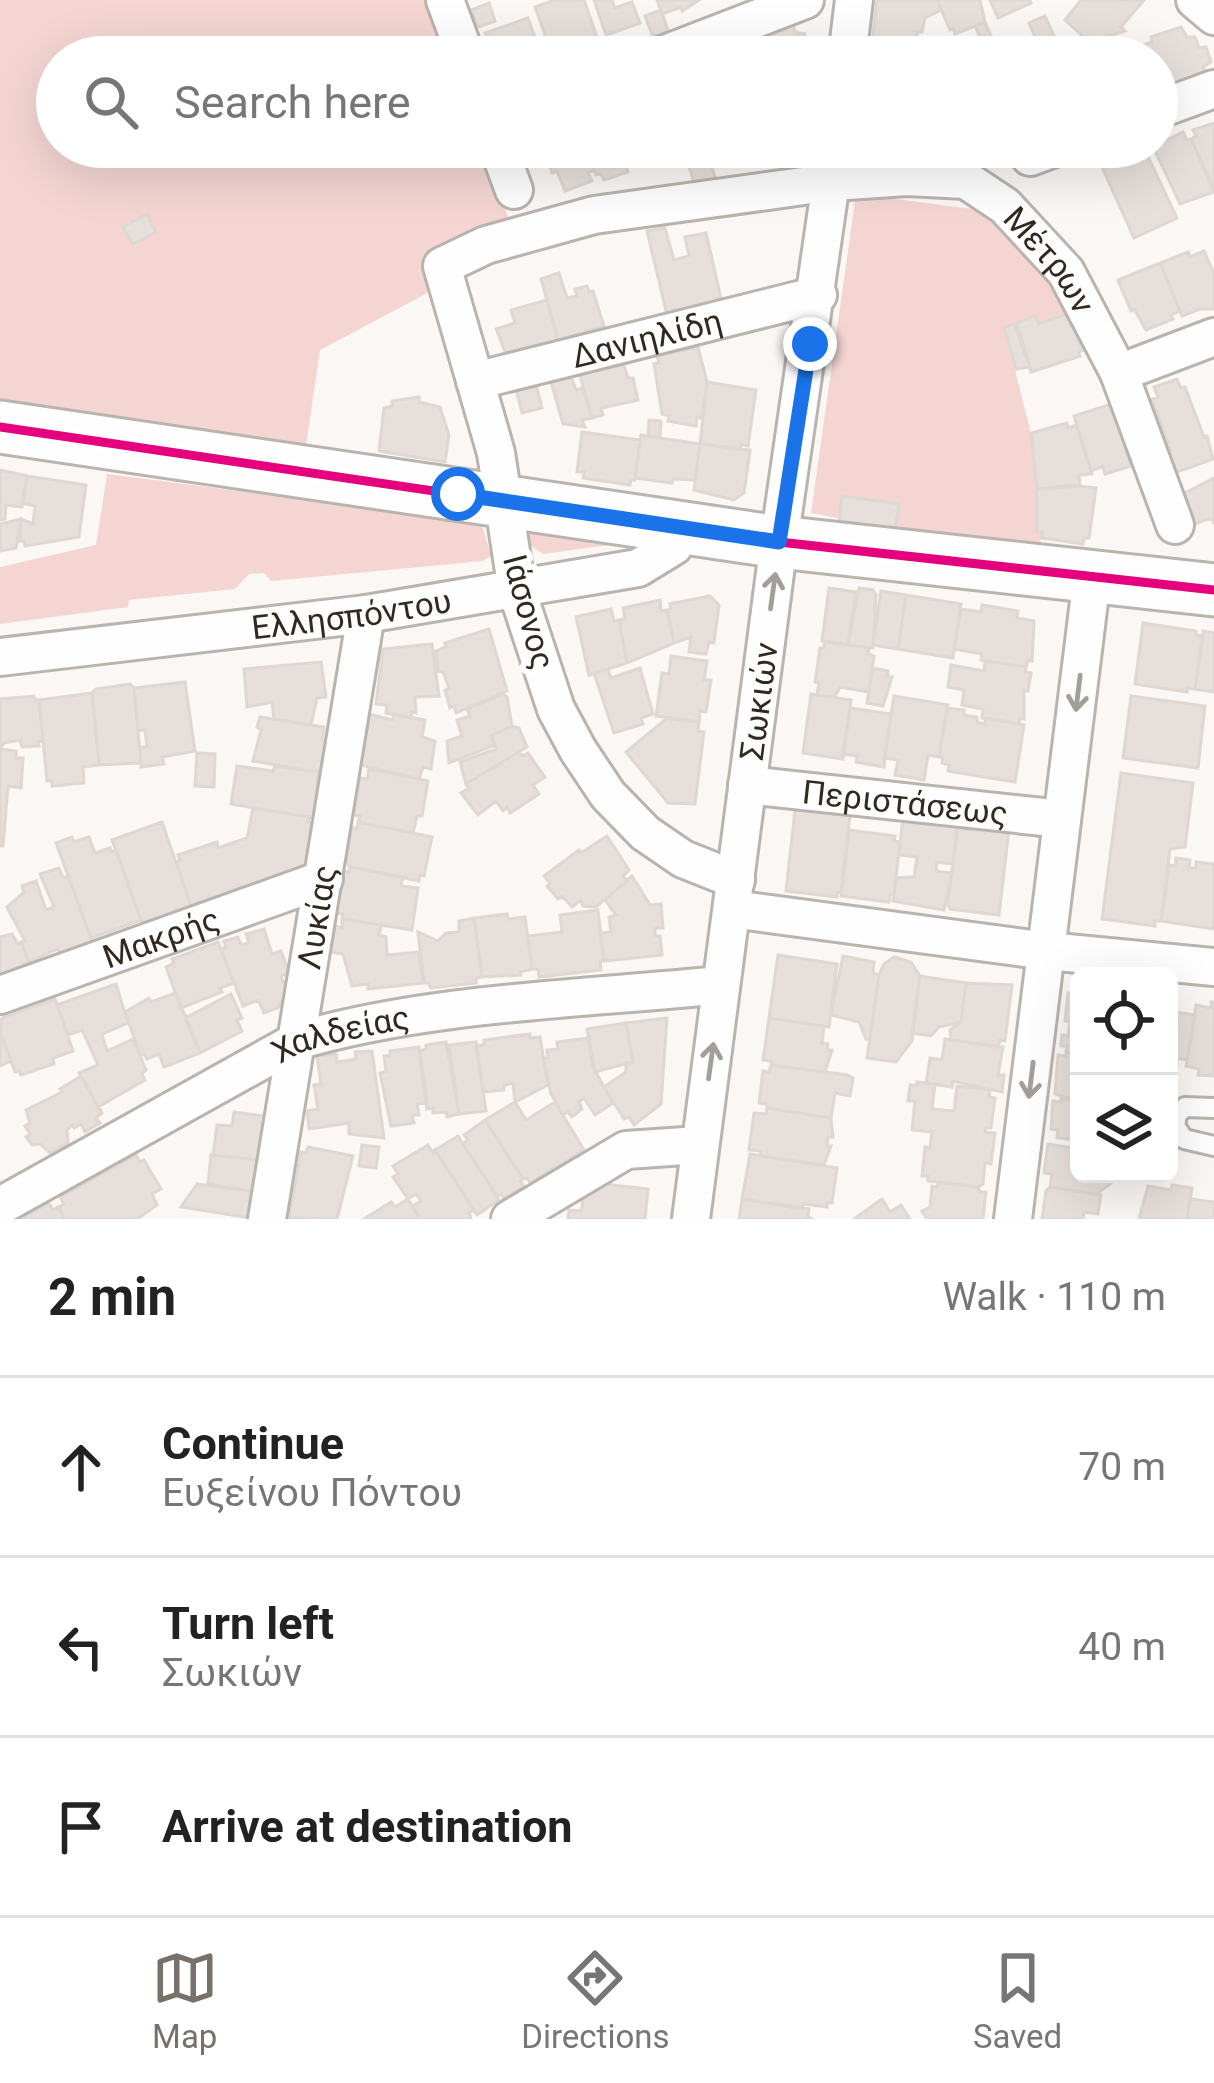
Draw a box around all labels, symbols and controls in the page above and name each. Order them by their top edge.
search box [36,36,1178,168]
icon: search [78,69,144,135]
text: Search here [174,76,411,129]
street label: Μέτρων [996,198,1103,320]
street label: Δανιηλίδη [567,300,726,376]
route end [783,317,837,371]
route start [431,467,485,521]
street label: Ιάσονος [495,550,563,674]
one-way arrow [762,573,785,612]
street label: Ελλησπόντου [249,580,454,647]
street label: Σωκιών [731,640,785,763]
one-way arrow [1066,673,1088,712]
street label: Περιστάσεως [800,772,1010,833]
street label: Λυκίας [289,862,344,972]
street label: Μακρής [97,899,225,976]
map controls [1070,967,1178,1183]
button: locate [1070,967,1178,1075]
street label: Χαλδείας [265,997,412,1071]
one-way arrow [700,1042,723,1081]
one-way arrow [1019,1060,1041,1099]
button: layers [1070,1075,1178,1183]
text: 2 min [48,1268,176,1327]
text: Walk · 110 m [942,1274,1166,1320]
text: Continue [162,1417,344,1470]
icon: ahead [48,1434,114,1500]
text: 70 m [1078,1444,1166,1490]
text: Ευξείνου Πόντου [162,1470,462,1516]
text: Turn left [162,1597,334,1650]
icon: left [48,1614,114,1680]
text: 40 m [1078,1624,1166,1670]
text: Σωκιών [162,1650,302,1696]
icon: arrive [48,1794,114,1860]
text: Arrive at destination [162,1800,573,1853]
tab: Map [152,1945,218,2056]
tab: Directions [521,1945,670,2056]
tab: Saved [973,1945,1062,2056]

